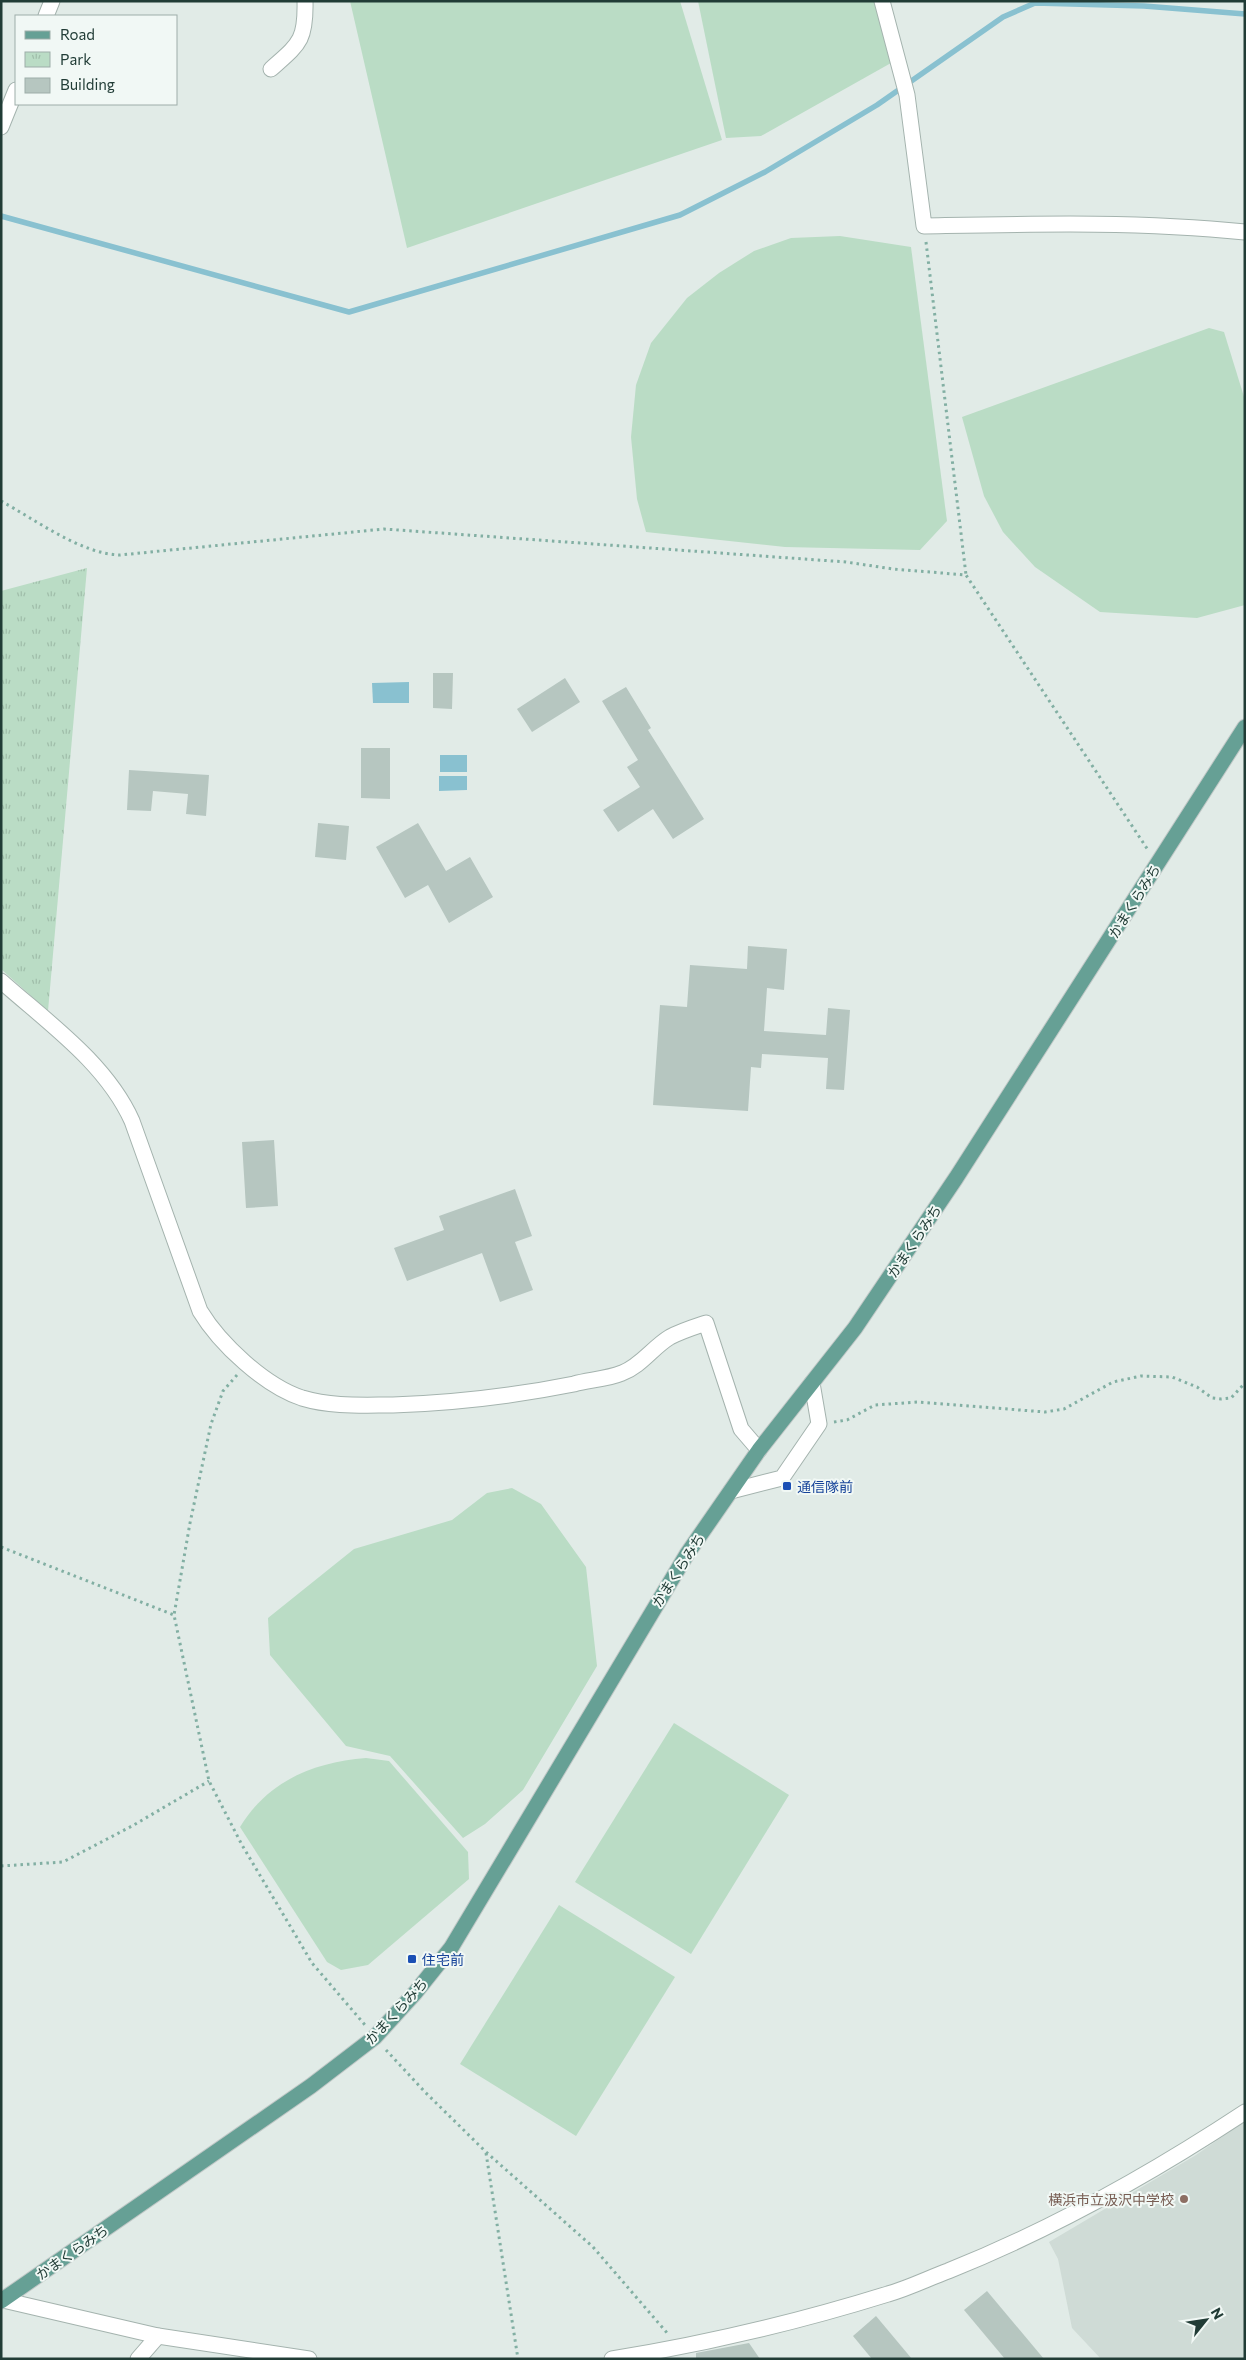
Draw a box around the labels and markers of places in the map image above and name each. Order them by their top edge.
place label: 通信隊前 [797,1478,853,1495]
marker: 通信隊前 [781,1480,793,1492]
place label: 住宅前 [422,1951,464,1968]
marker: 住宅前 [406,1953,418,1965]
place label: 横浜市立汲沢中学校 [1048,2191,1174,2208]
marker: 横浜市立汲沢中学校 [1178,2193,1190,2205]

